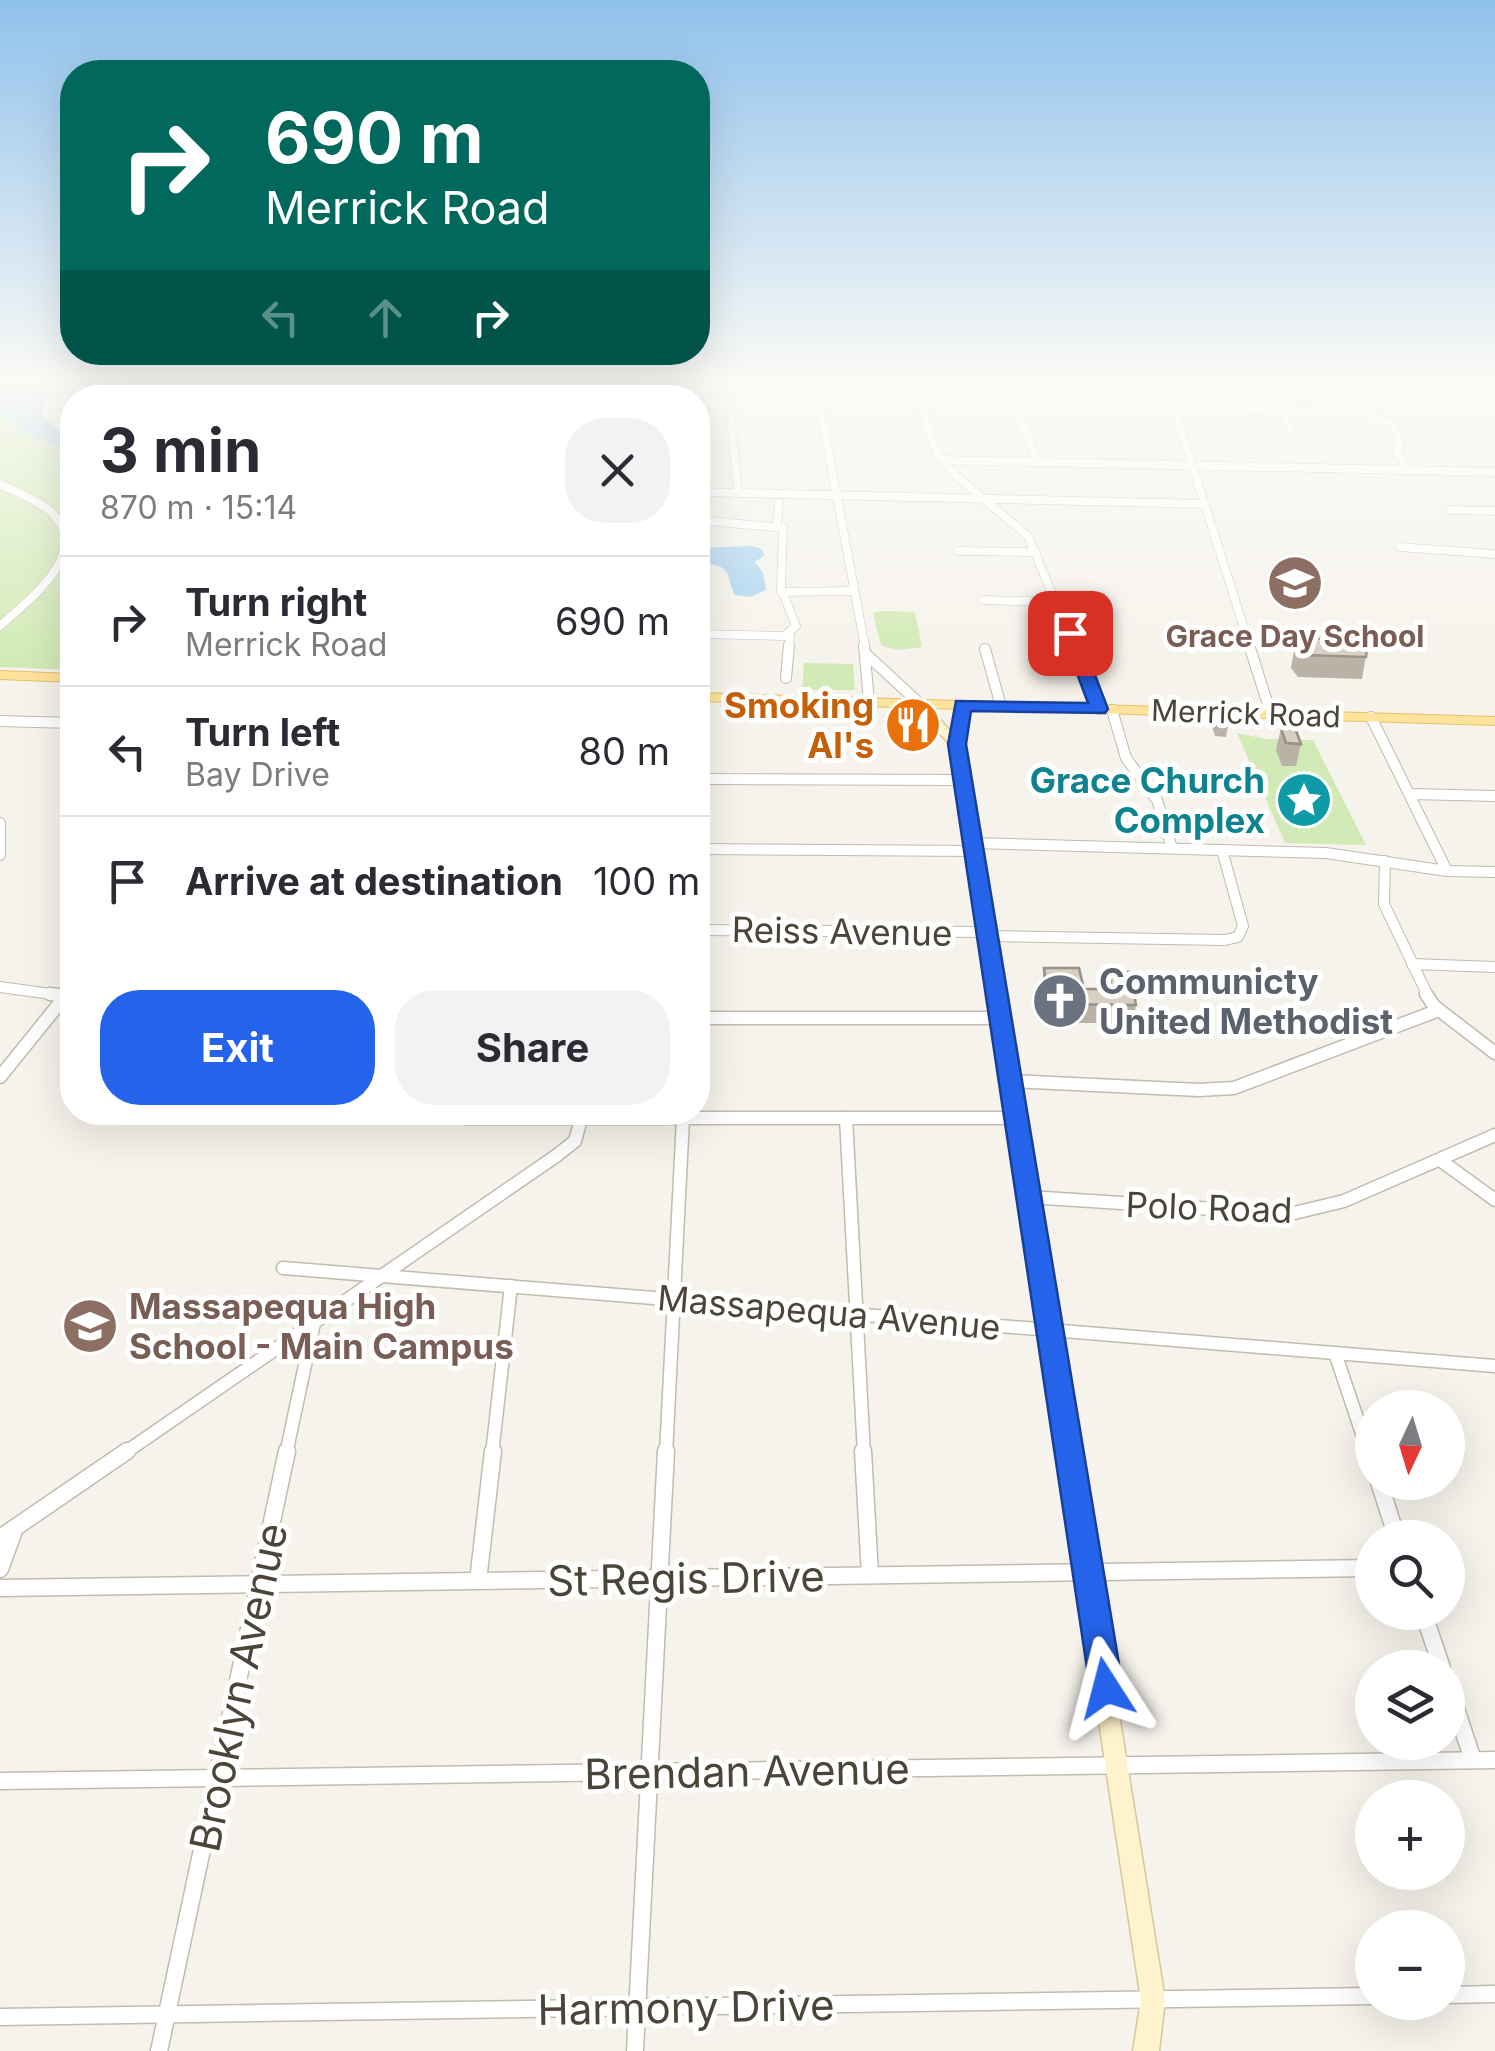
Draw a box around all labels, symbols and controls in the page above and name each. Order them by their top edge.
text: 690 m [265,95,484,180]
icon: right [100,100,230,230]
text: Merrick Road [265,180,550,235]
icon: left [253,290,308,345]
icon: ahead [358,290,413,345]
icon: right [463,290,518,345]
text: 3 min [100,414,261,486]
button: close [565,418,670,523]
text: 870 m · 15:14 [100,488,297,527]
school or university icon: Grace Day School [1265,553,1325,613]
text: Turn right [185,579,367,625]
pin [1028,591,1113,676]
icon: right [100,594,155,649]
text: 690 m [555,598,670,644]
icon: arrive [1043,606,1098,661]
place label: Grace Day School [1166,618,1425,654]
text: Merrick Road [185,625,387,664]
place label: Smoking Al's [724,684,874,766]
street label: Merrick Road [1151,692,1341,734]
restaurant icon: Smoking Al's [883,695,943,755]
text: Turn left [185,709,340,755]
icon: left [100,724,155,779]
text: 80 m [579,728,670,774]
text: Bay Drive [185,755,330,794]
place label: Grace Church Complex [1030,759,1265,841]
place icon: Grace Church Complex [1274,770,1334,830]
icon: arrive [100,854,155,909]
text: Arrive at destination [185,858,563,904]
text: 100 m [593,858,700,904]
street label: Reiss Avenue [731,908,953,954]
place label: Communicty United Methodist [1099,960,1393,1042]
church icon: Communicty United Methodist [1030,971,1090,1031]
button: Exit [100,990,375,1105]
button: Share [395,990,670,1105]
street label: Polo Road [1125,1183,1293,1231]
street label: Massapequa Avenue [656,1276,1002,1348]
place label: Massapequa High School - Main Campus [129,1285,514,1367]
school or university icon: Massapequa High School - Main Campus [60,1296,120,1356]
north arrow [1355,1390,1465,1500]
map controls [1355,1390,1465,2020]
street label: Brooklyn Avenue [178,1518,298,1856]
button: search [1355,1520,1465,1630]
street label: St Regis Drive [547,1550,825,1606]
position arrow [1054,1636,1158,1740]
button: layers [1355,1650,1465,1760]
street label: Brendan Avenue [584,1743,910,1799]
button: + [1355,1780,1465,1890]
button: − [1355,1910,1465,2020]
street label: Harmony Drive [537,1979,835,2035]

